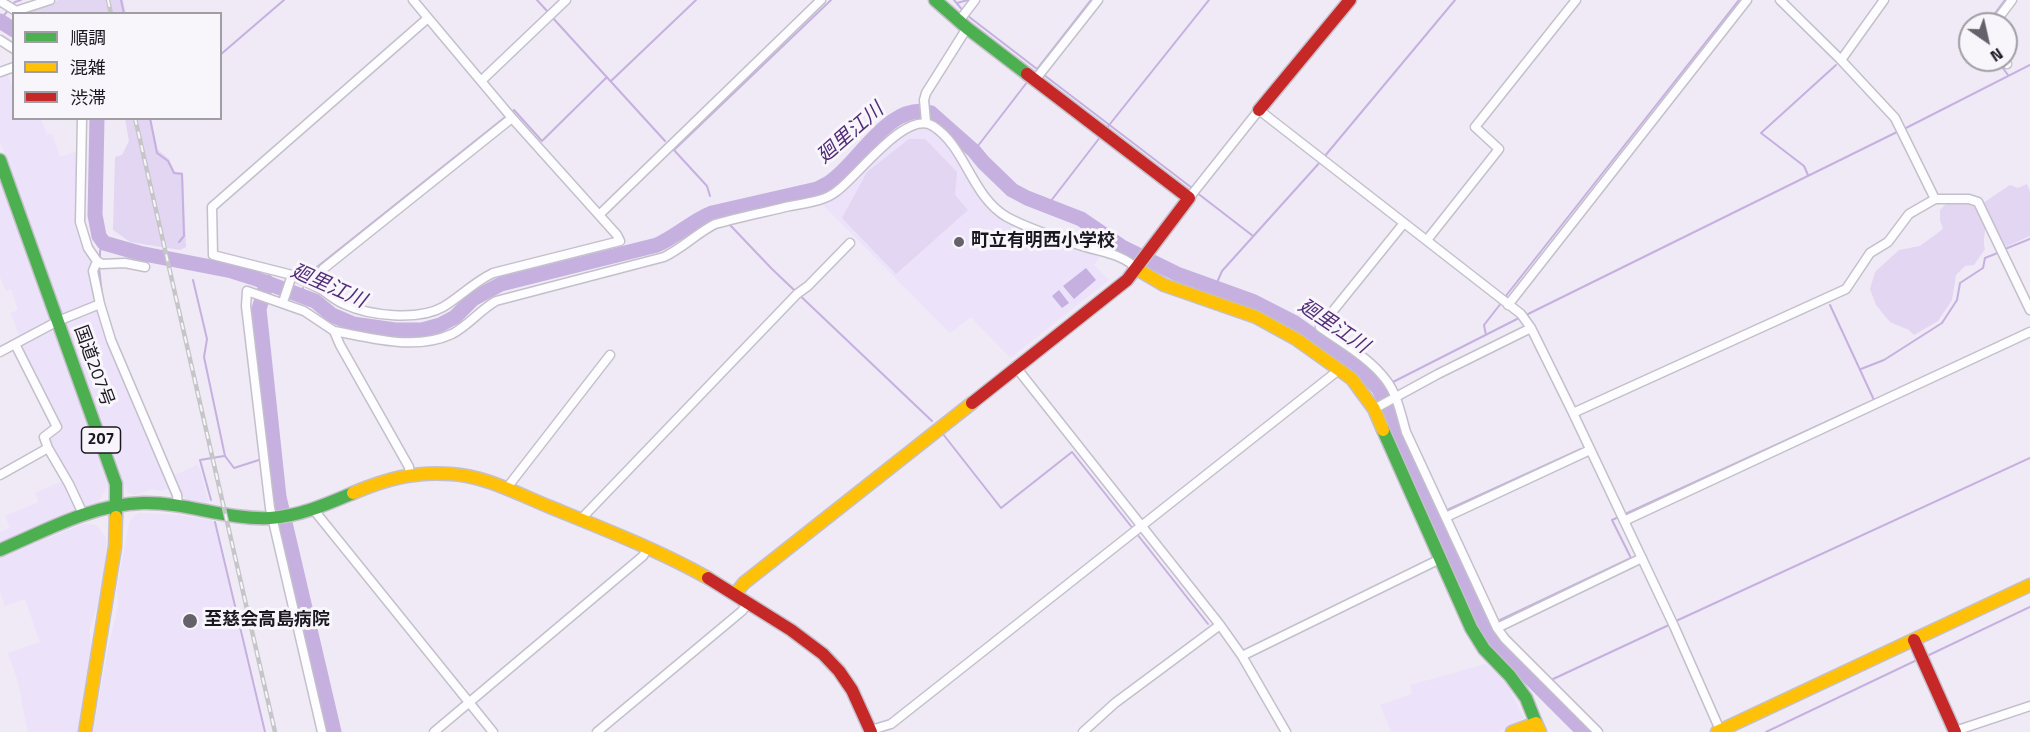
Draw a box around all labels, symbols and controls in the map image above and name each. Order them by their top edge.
legend [12,12,222,120]
north arrow [1958,12,2018,72]
text: 順調 [70,24,106,51]
text: N [1986,42,2008,68]
text: 混雑 [70,54,106,81]
text: 渋滞 [70,84,106,111]
water label: 廻里江川 [813,99,889,169]
place label: 町立有明西小学校 [971,231,1115,253]
marker: 町立有明西小学校 [952,235,966,249]
water label: 廻里江川 [287,260,369,314]
water label: 廻里江川 [1293,295,1373,359]
street label: 国道207号 [68,323,118,409]
road number: 207 [82,427,120,453]
place label: 至慈会高島病院 [204,610,330,632]
marker: 至慈会高島病院 [181,612,199,630]

